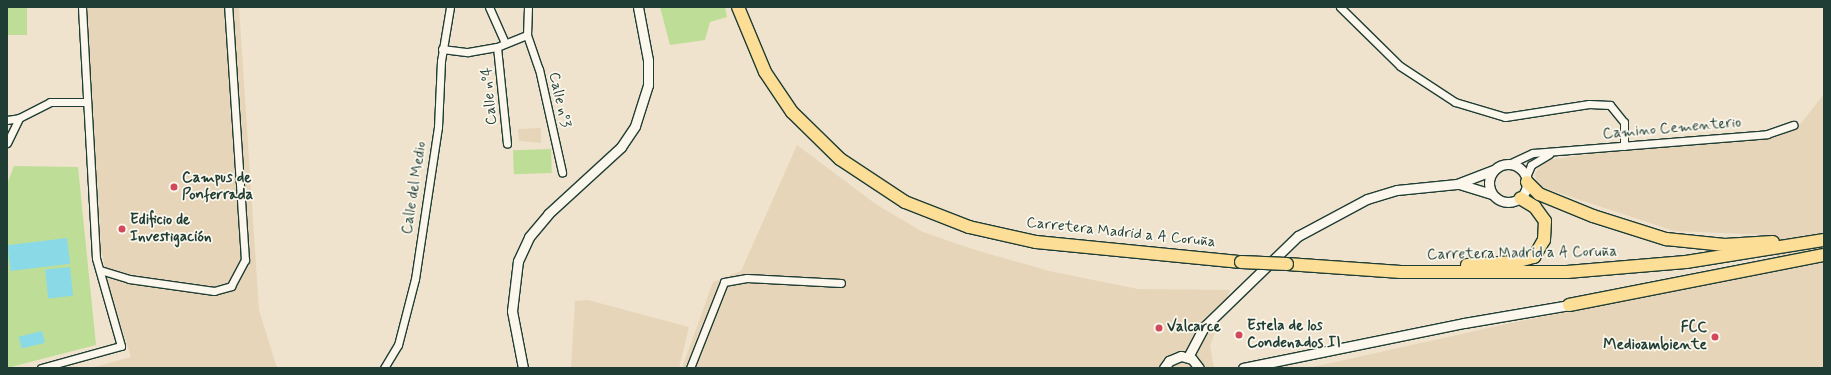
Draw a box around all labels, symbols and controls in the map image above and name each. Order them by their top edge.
street label: Calle nº4 [478,66,502,126]
street label: Calle nº3 [544,71,574,129]
street label: Camino Cementerio [1602,114,1742,144]
street label: Calle del Medio [399,139,431,237]
place label: Campus de Ponferrada [182,169,253,204]
marker: Campus de Ponferrada [169,182,179,192]
place label: Edificio de Investigación [130,211,211,246]
street label: Carretera Madrid a A Coruña [1025,214,1217,252]
marker: Edificio de Investigación [117,224,127,234]
street label: Carretera Madrid a A Coruña [1426,243,1618,265]
place label: Estela de los Condenados II [1247,317,1344,352]
place label: Valcarce [1167,319,1221,337]
place label: FCC Medioambiente [1603,319,1707,354]
marker: Valcarce [1154,323,1164,333]
marker: Estela de los Condenados II [1234,330,1244,340]
marker: FCC Medioambiente [1710,332,1720,342]

